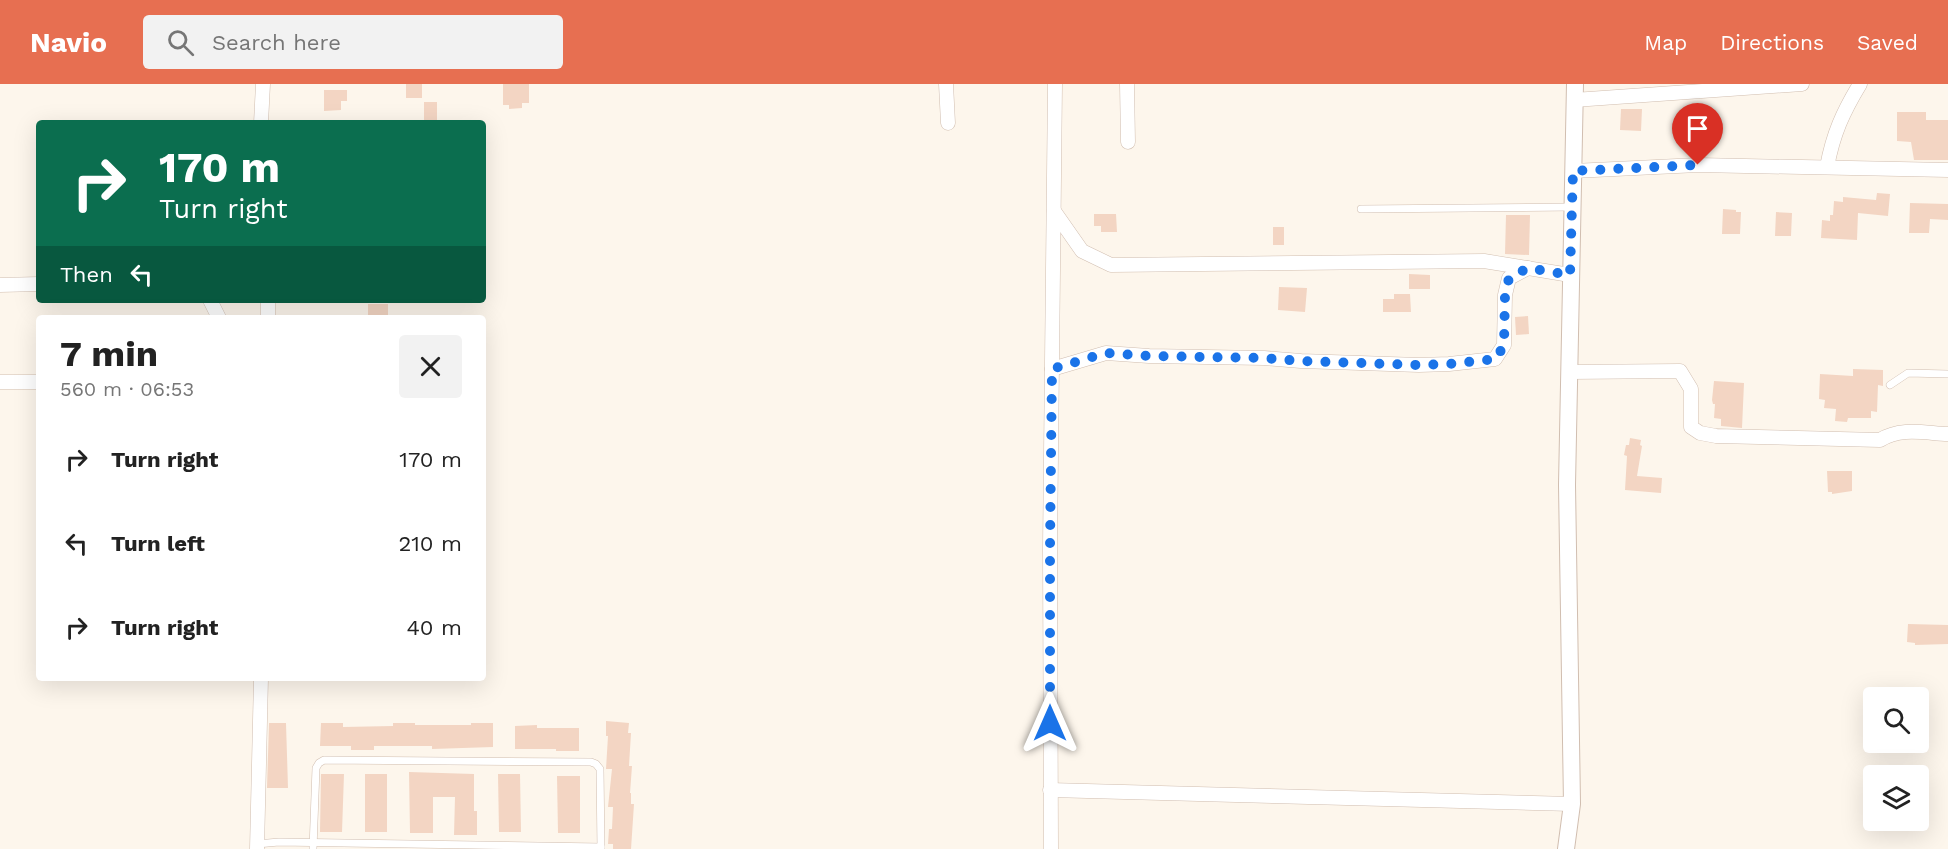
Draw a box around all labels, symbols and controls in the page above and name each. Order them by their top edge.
search box [143,15,563,69]
text: Navio [30,26,107,59]
icon: search [164,26,197,59]
text: Search here [212,30,341,55]
text: Map [1644,30,1687,55]
text: Directions [1720,30,1824,55]
text: Saved [1857,30,1918,55]
pin [1672,103,1723,165]
icon: arrive [1681,112,1714,145]
text: 170 m [159,143,280,192]
icon: right [60,144,138,222]
text: Turn right [159,193,288,225]
icon: left [125,258,158,291]
text: Then [60,262,113,287]
text: 7 min [60,333,158,375]
button: close [399,335,462,398]
text: 560 m · 06:53 [60,377,194,401]
icon: right [60,443,93,476]
text: Turn right [111,447,218,472]
text: 170 m [399,447,462,472]
icon: left [60,527,93,560]
text: Turn left [111,531,205,556]
text: 210 m [398,531,462,556]
icon: right [60,611,93,644]
text: Turn right [111,615,218,640]
text: 40 m [406,615,462,640]
map controls [1863,687,1929,831]
button: search [1863,687,1929,753]
position arrow [1018,691,1082,755]
button: layers [1863,765,1929,831]

